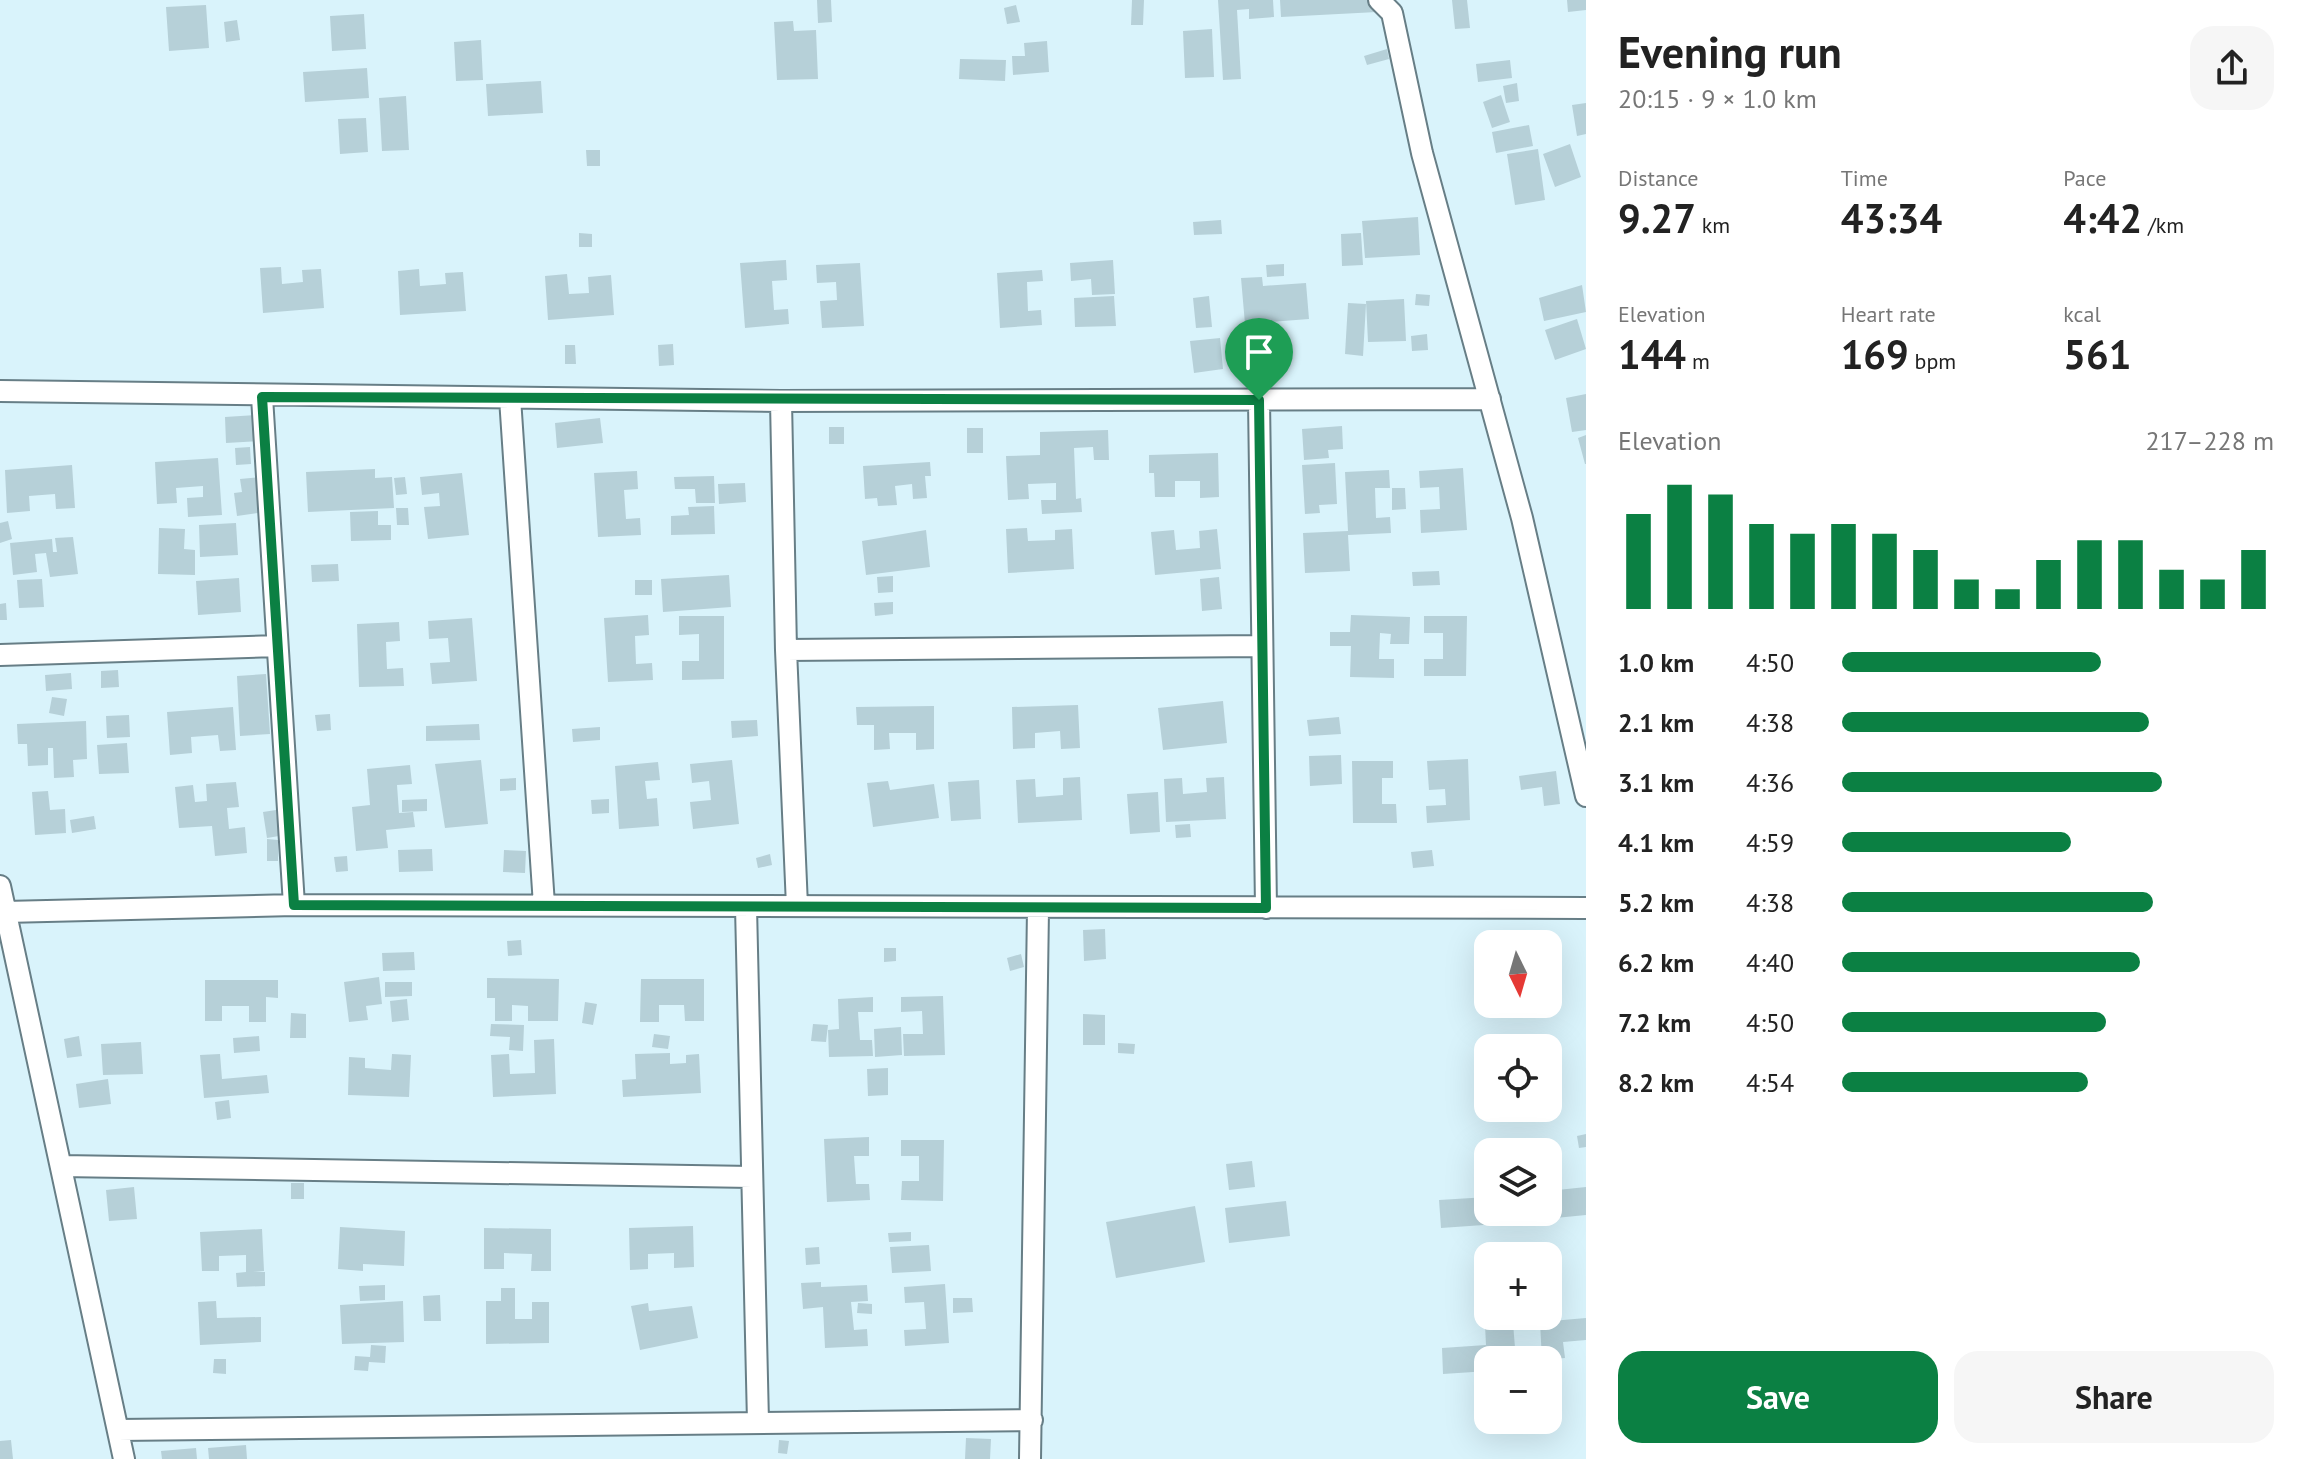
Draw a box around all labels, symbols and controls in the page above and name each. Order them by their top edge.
text: Evening run [1618,23,1842,80]
button: share [2190,26,2274,110]
text: 20:15 · 9 × 1.0 km [1618,82,1817,115]
text: Distance [1618,164,1699,192]
text: Time [1841,164,1888,192]
text: Pace [2063,164,2106,192]
text: 9.27 [1618,192,1696,244]
text: 43:34 [1841,192,1942,244]
text: 4:42 [2063,192,2142,244]
text: km [1696,211,1730,239]
text: /km [2142,211,2184,239]
text: Elevation [1618,300,1706,328]
text: Heart rate [1841,300,1936,328]
text: kcal [2063,300,2101,328]
pin [1225,318,1293,400]
text: 144 [1618,328,1686,380]
text: 169 [1841,328,1909,380]
text: 561 [2063,328,2131,380]
icon: arrive [1237,330,1281,374]
text: m [1686,347,1710,375]
text: bpm [1909,347,1956,375]
text: Elevation [1618,424,1722,457]
text: 217–228 m [2145,424,2274,457]
text: 1.0 km [1618,646,1694,679]
text: 4:50 [1746,646,1794,679]
text: 2.1 km [1618,706,1694,739]
text: 4:38 [1746,706,1794,739]
text: 3.1 km [1618,766,1694,799]
text: 4:36 [1746,766,1794,799]
text: 4.1 km [1618,826,1694,859]
text: 4:59 [1746,826,1794,859]
text: 5.2 km [1618,886,1694,919]
text: 4:38 [1746,886,1794,919]
north arrow [1474,930,1562,1018]
map controls [1474,930,1562,1434]
text: 6.2 km [1618,946,1694,979]
text: 4:40 [1746,946,1794,979]
text: 7.2 km [1618,1006,1691,1039]
text: 4:50 [1746,1006,1794,1039]
button: locate [1474,1034,1562,1122]
text: 8.2 km [1618,1066,1694,1099]
text: 4:54 [1746,1066,1794,1099]
button: layers [1474,1138,1562,1226]
button: + [1474,1242,1562,1330]
button: − [1474,1346,1562,1434]
button: Save [1618,1351,1938,1443]
button: Share [1954,1351,2274,1443]

